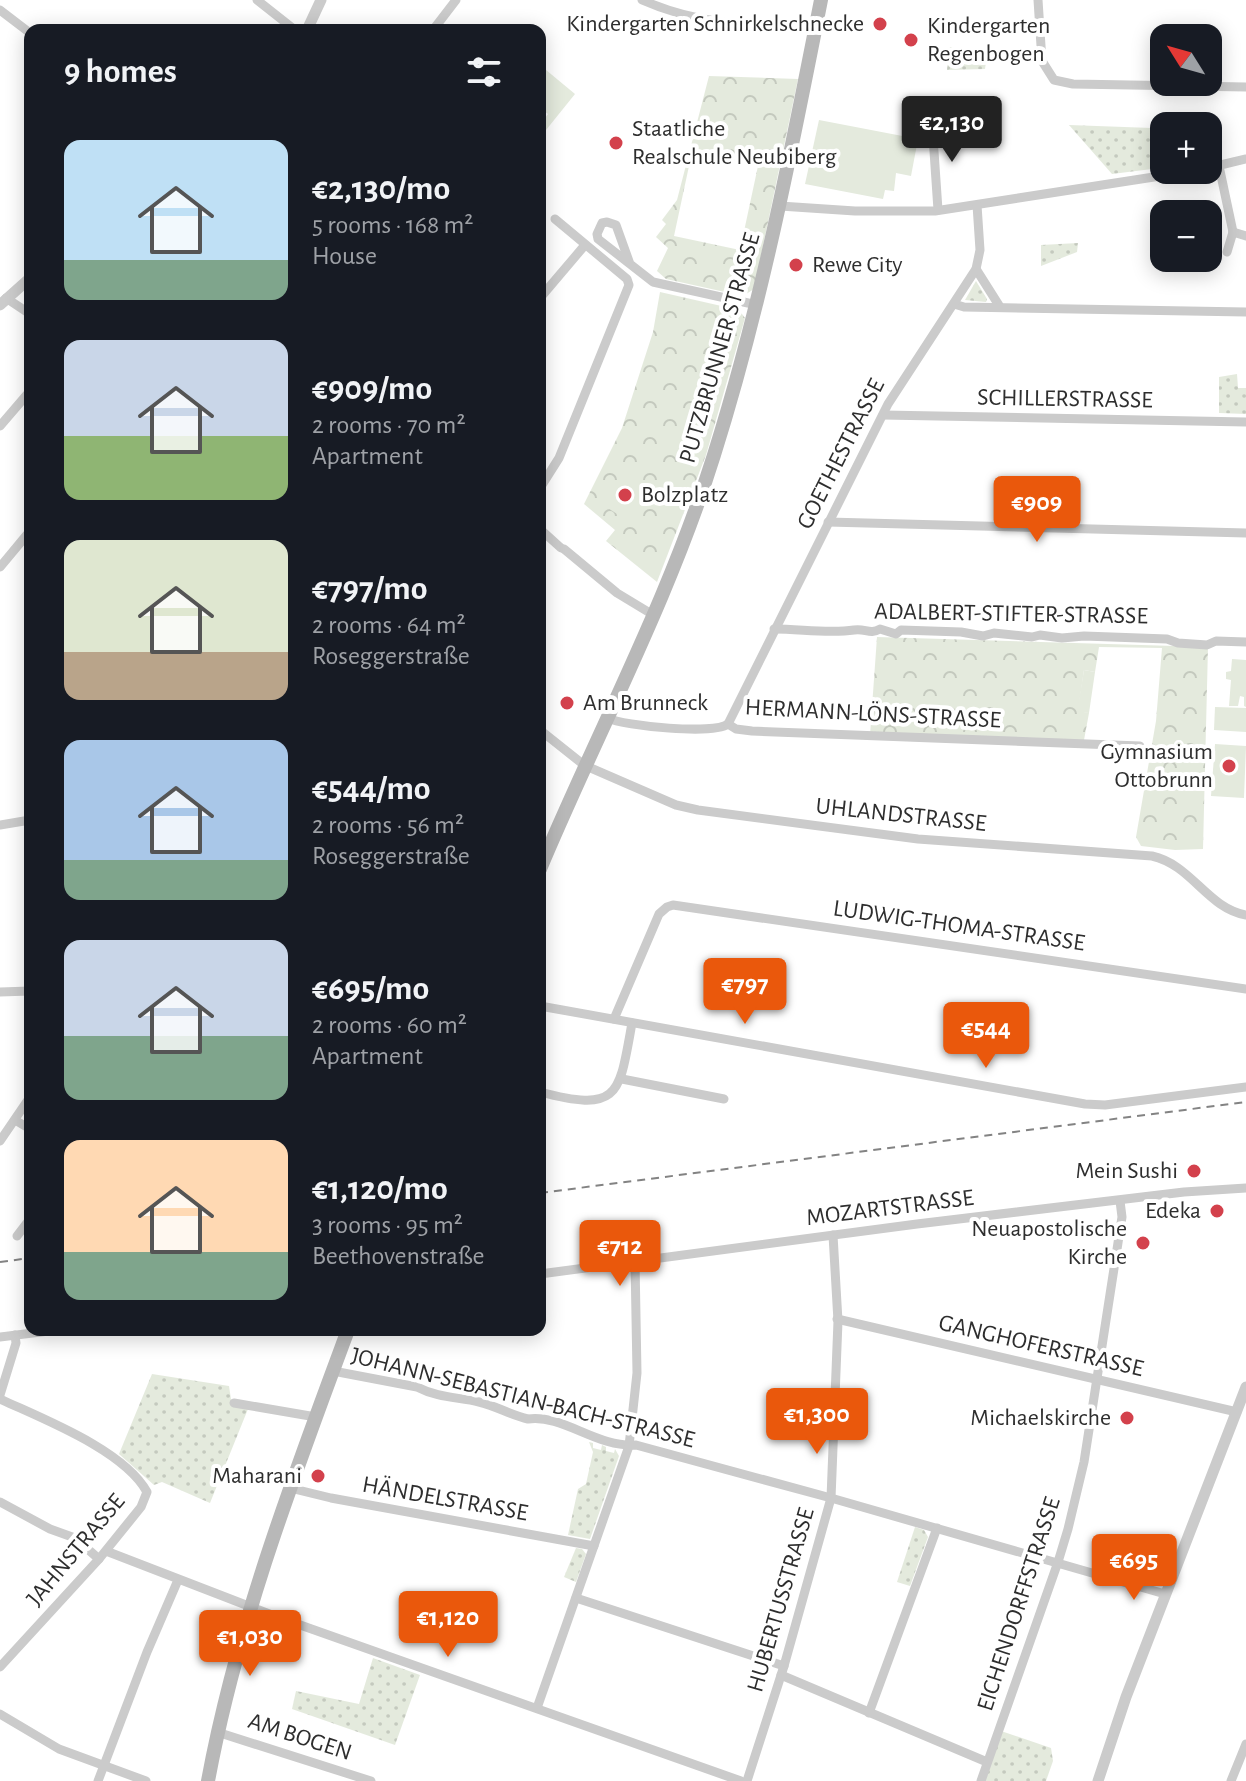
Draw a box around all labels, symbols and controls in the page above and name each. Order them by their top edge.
place label: Kindergarten Schnirkelschnecke [566,12,864,36]
place label: Kindergarten Regenbogen [927,14,1050,66]
marker: Kindergarten Schnirkelschnecke [871,15,889,33]
north arrow [1150,24,1222,96]
map controls [1150,24,1222,272]
marker: Kindergarten Regenbogen [902,31,920,49]
icon: filters [462,50,506,94]
text: 9 homes [64,55,177,89]
pin: €2,130 [887,96,1017,164]
text: €2,130 [920,109,984,135]
button: + [1150,112,1222,184]
place label: Staatliche Realschule Neubiberg [632,117,837,169]
marker: Staatliche Realschule Neubiberg [607,134,625,152]
icon: home [128,172,224,268]
text: €2,130/mo [312,172,450,206]
button: − [1150,200,1222,272]
text: 5 rooms · 168 m² [312,212,473,238]
street label: PUTZBRUNNER STRASSE [676,230,765,466]
text: House [312,243,377,269]
place label: Rewe City [812,253,903,277]
marker: Rewe City [787,256,805,274]
icon: home [128,372,224,468]
text: €909/mo [312,372,432,406]
street label: GOETHESTRASSE [793,375,889,533]
street label: SCHILLERSTRASSE [977,385,1153,413]
text: 2 rooms · 70 m² [312,412,465,438]
text: Apartment [312,443,423,469]
pin: €909 [990,476,1084,544]
place label: Bolzplatz [641,483,728,507]
marker: Bolzplatz [616,486,634,504]
text: €909 [1012,489,1062,515]
icon: home [128,572,224,668]
text: €797/mo [312,572,428,606]
street label: ADALBERT-STIFTER-STRASSE [874,600,1149,628]
text: 2 rooms · 64 m² [312,612,466,638]
text: Roseggerstraße [312,643,470,669]
place label: Am Brunneck [583,691,708,715]
marker: Am Brunneck [558,694,576,712]
street label: HERMANN-LÖNS-STRASSE [744,694,1002,733]
place label: Gymnasium Ottobrunn [1101,740,1213,792]
marker: Gymnasium Ottobrunn [1220,757,1238,775]
icon: home [128,772,224,868]
text: €544/mo [312,772,431,806]
street label: UHLANDSTRASSE [815,794,988,836]
text: 2 rooms · 56 m² [312,812,464,838]
text: Roseggerstraße [312,843,470,869]
street label: LUDWIG-THOMA-STRASSE [832,896,1087,956]
pin: €797 [698,958,792,1026]
text: €797 [721,971,769,997]
icon: home [128,972,224,1068]
text: €695/mo [312,972,429,1006]
pin: €544 [939,1002,1033,1070]
text: 2 rooms · 60 m² [312,1012,467,1038]
text: €544 [961,1015,1011,1041]
text: Apartment [312,1043,423,1069]
place label: Mein Sushi [1076,1159,1178,1183]
marker: Mein Sushi [1185,1162,1203,1180]
icon: home [128,1172,224,1268]
text: €1,120/mo [312,1172,448,1206]
street label: MOZARTSTRASSE [805,1186,976,1230]
place label: Edeka [1145,1199,1201,1223]
marker: Edeka [1208,1202,1226,1220]
text: 3 rooms · 95 m² [312,1212,463,1238]
place label: Neuapostolische Kirche [971,1217,1127,1269]
pin: €712 [573,1220,667,1288]
text: €712 [598,1233,642,1259]
marker: Neuapostolische Kirche [1134,1234,1152,1252]
text: Beethovenstraße [312,1243,484,1269]
street label: GANGHOFERSTRASSE [936,1311,1146,1381]
street label: JOHANN-SEBASTIAN-BACH-STRASSE [349,1344,698,1452]
pin: €1,300 [752,1388,882,1456]
text: €1,300 [784,1401,850,1427]
place label: Michaelskirche [970,1406,1111,1430]
marker: Michaelskirche [1118,1409,1136,1427]
place label: Maharani [212,1464,302,1488]
marker: Maharani [309,1467,327,1485]
street label: HÄNDELSTRASSE [360,1472,530,1525]
street label: JAHNSTRASSE [22,1489,130,1611]
street label: EICHENDORFFSTRASSE [973,1494,1065,1714]
street label: HUBERTUSSTRASSE [743,1505,819,1695]
pin: €695 [1087,1534,1181,1602]
text: €695 [1110,1547,1158,1573]
pin: €1,120 [383,1591,513,1659]
text: €1,120 [417,1604,479,1630]
pin: €1,030 [185,1610,315,1678]
text: €1,030 [217,1623,283,1649]
street label: AM BOGEN [245,1709,355,1765]

